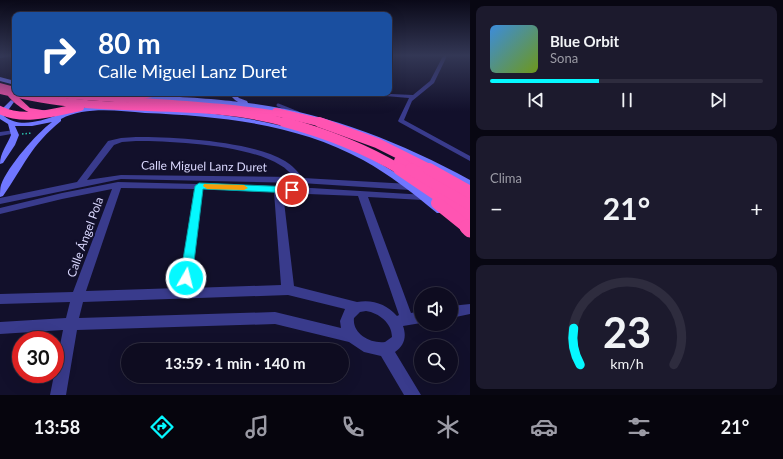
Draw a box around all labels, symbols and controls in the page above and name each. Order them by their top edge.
text: 80 m [98,26,161,60]
icon: right [32,28,84,80]
text: Blue Orbit [550,32,619,50]
text: Sona [550,50,578,66]
text: Calle Miguel Lanz Duret [98,60,287,82]
icon: previous [525,89,547,111]
icon: pause [616,89,638,111]
icon: next [707,89,729,111]
street label: Calle Miguel Lanz Duret [141,157,268,175]
text: Clima [490,170,522,186]
pin [275,173,309,207]
icon: arrive [281,179,303,201]
text: 21° [603,190,650,226]
street label: Calle Ángel Pola [64,195,106,279]
text: − [490,195,503,222]
text: + [750,195,763,222]
position arrow [165,257,207,299]
map controls [414,287,458,383]
button: sound [414,287,458,331]
text: 23 [602,307,651,357]
speed limit sign: 30 [12,331,64,383]
button: search [414,339,458,383]
text: 13:59 · 1 min · 140 m [165,354,305,372]
text: km/h [610,355,643,372]
icon: directions [148,413,176,441]
icon: music [243,413,271,441]
icon: phone [339,413,367,441]
icon: climate [434,413,462,441]
icon: car [530,413,558,441]
icon: filters [625,413,653,441]
text: 13:58 [34,416,80,438]
text: 21° [721,416,749,438]

